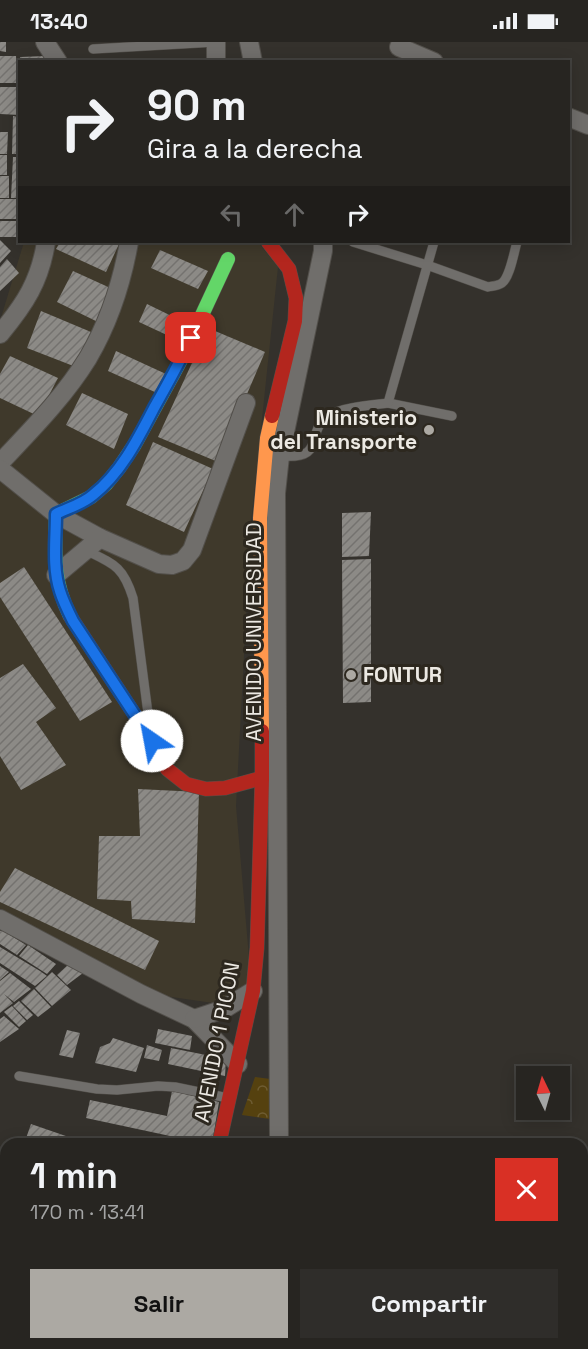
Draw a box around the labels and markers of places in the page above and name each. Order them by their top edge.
pin [165,312,216,363]
place label: Ministerio del Transporte [270,404,417,455]
marker: Ministerio del Transporte [422,423,436,437]
place label: FONTUR [363,661,442,688]
marker: FONTUR [344,668,358,682]

